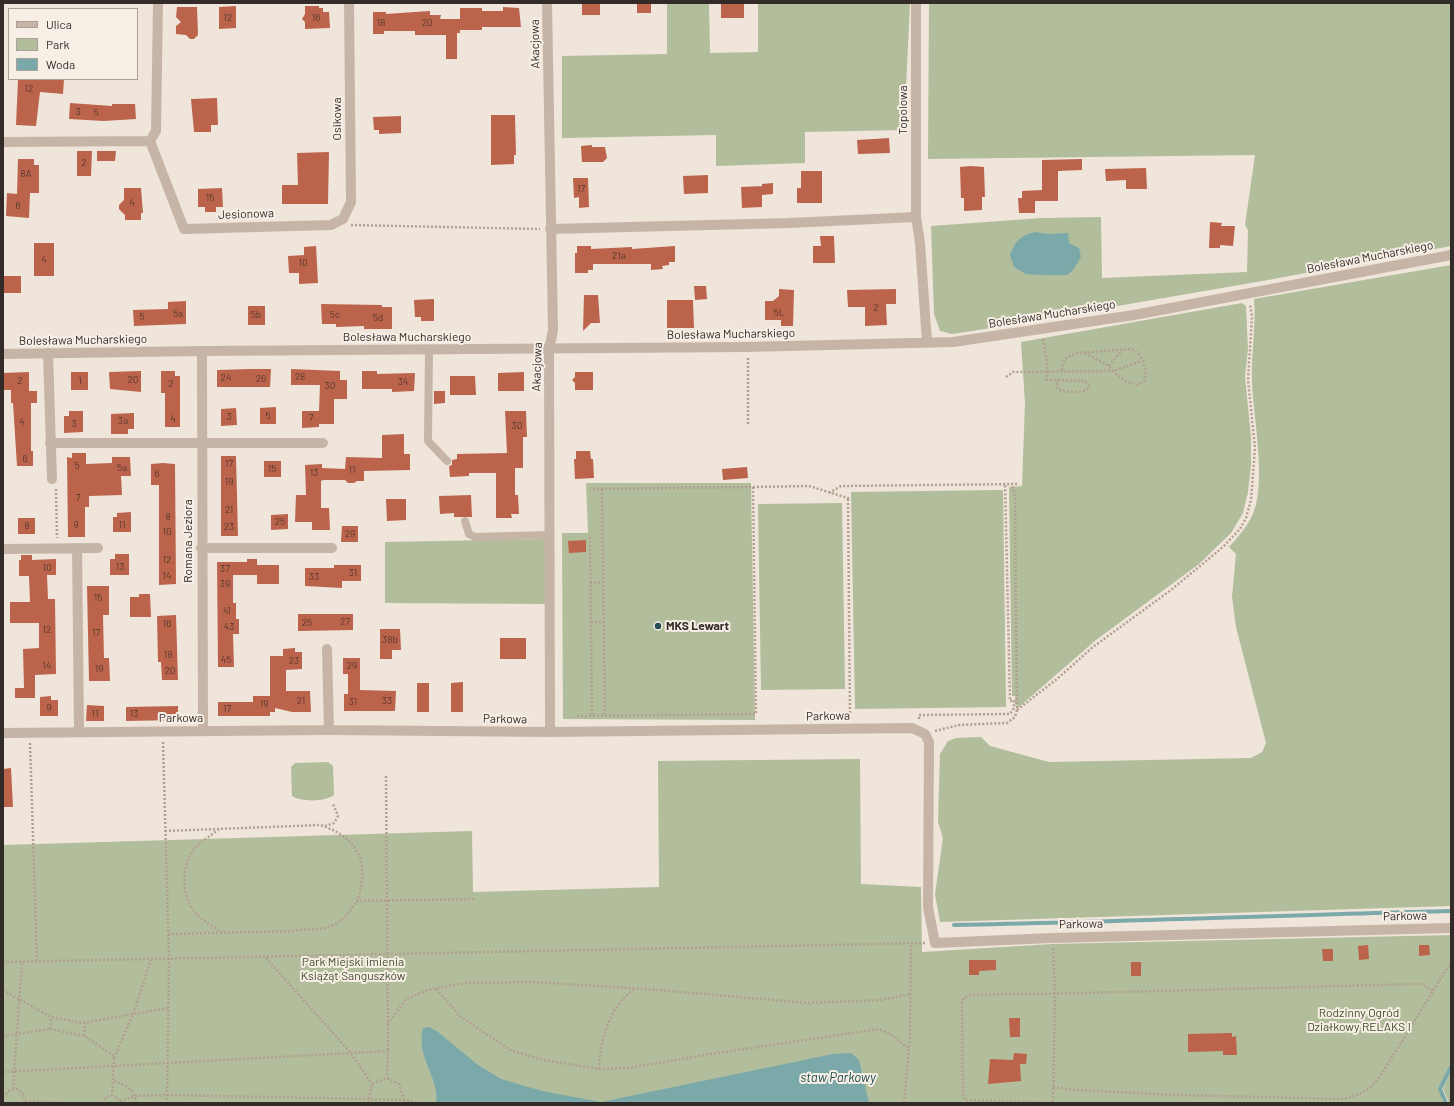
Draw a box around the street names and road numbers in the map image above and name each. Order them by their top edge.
street label: Akacjowa [527,19,543,69]
street label: Topolowa [896,85,910,135]
street label: Osikowa [330,97,344,141]
street label: Jesionowa [218,206,274,222]
street label: Bolesława Mucharskiego [1306,238,1434,276]
street label: Bolesława Mucharskiego [987,297,1117,331]
street label: Bolesława Mucharskiego [667,326,795,342]
street label: Bolesława Mucharskiego [343,330,471,344]
street label: Bolesława Mucharskiego [19,332,147,348]
street label: Akacjowa [529,342,545,392]
street label: Romana Jeziora [181,499,195,583]
street label: Parkowa [806,708,850,724]
street label: Parkowa [159,711,203,725]
street label: Parkowa [483,711,527,727]
street label: Parkowa [1383,908,1427,924]
street label: Parkowa [1059,916,1103,932]

